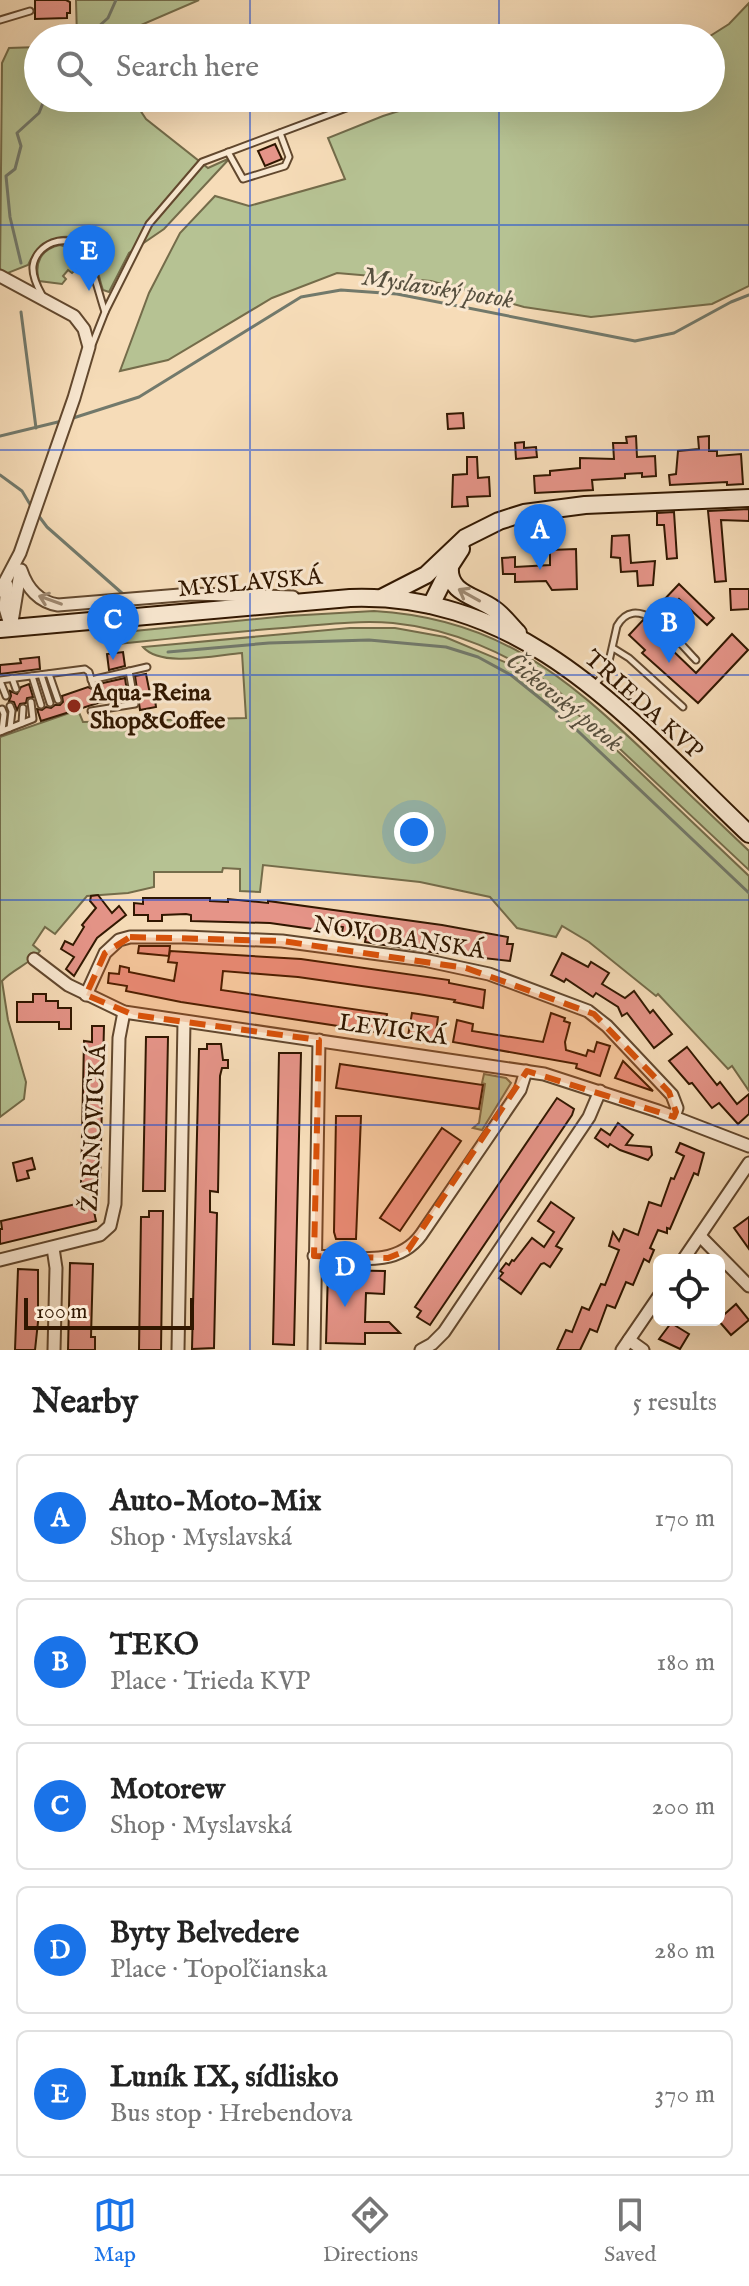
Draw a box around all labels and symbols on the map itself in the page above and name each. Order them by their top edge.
pin: E [63,225,115,291]
water label: Myslavský potok [359,260,517,317]
pin: A [514,504,566,570]
street label: MYSLAVSKÁ [177,562,324,605]
one-way arrow [458,587,481,603]
one-way arrow [38,592,62,607]
pin: C [87,594,139,660]
pin: B [643,597,695,663]
street label: TRIEDA KVP [577,644,709,767]
water label: Čičkovský potok [499,645,630,760]
place label: Aqua-Reina Shop&Coffee [89,678,225,737]
marker: Aqua-Reina Shop&Coffee [65,697,83,715]
your location [394,812,434,852]
street label: NOVOBANSKÁ [311,910,488,967]
street label: LEVICKÁ [336,1007,450,1054]
street label: ŽARNOVICKÁ [75,1043,114,1213]
pin: D [319,1241,371,1307]
scale bar [24,1294,194,1330]

